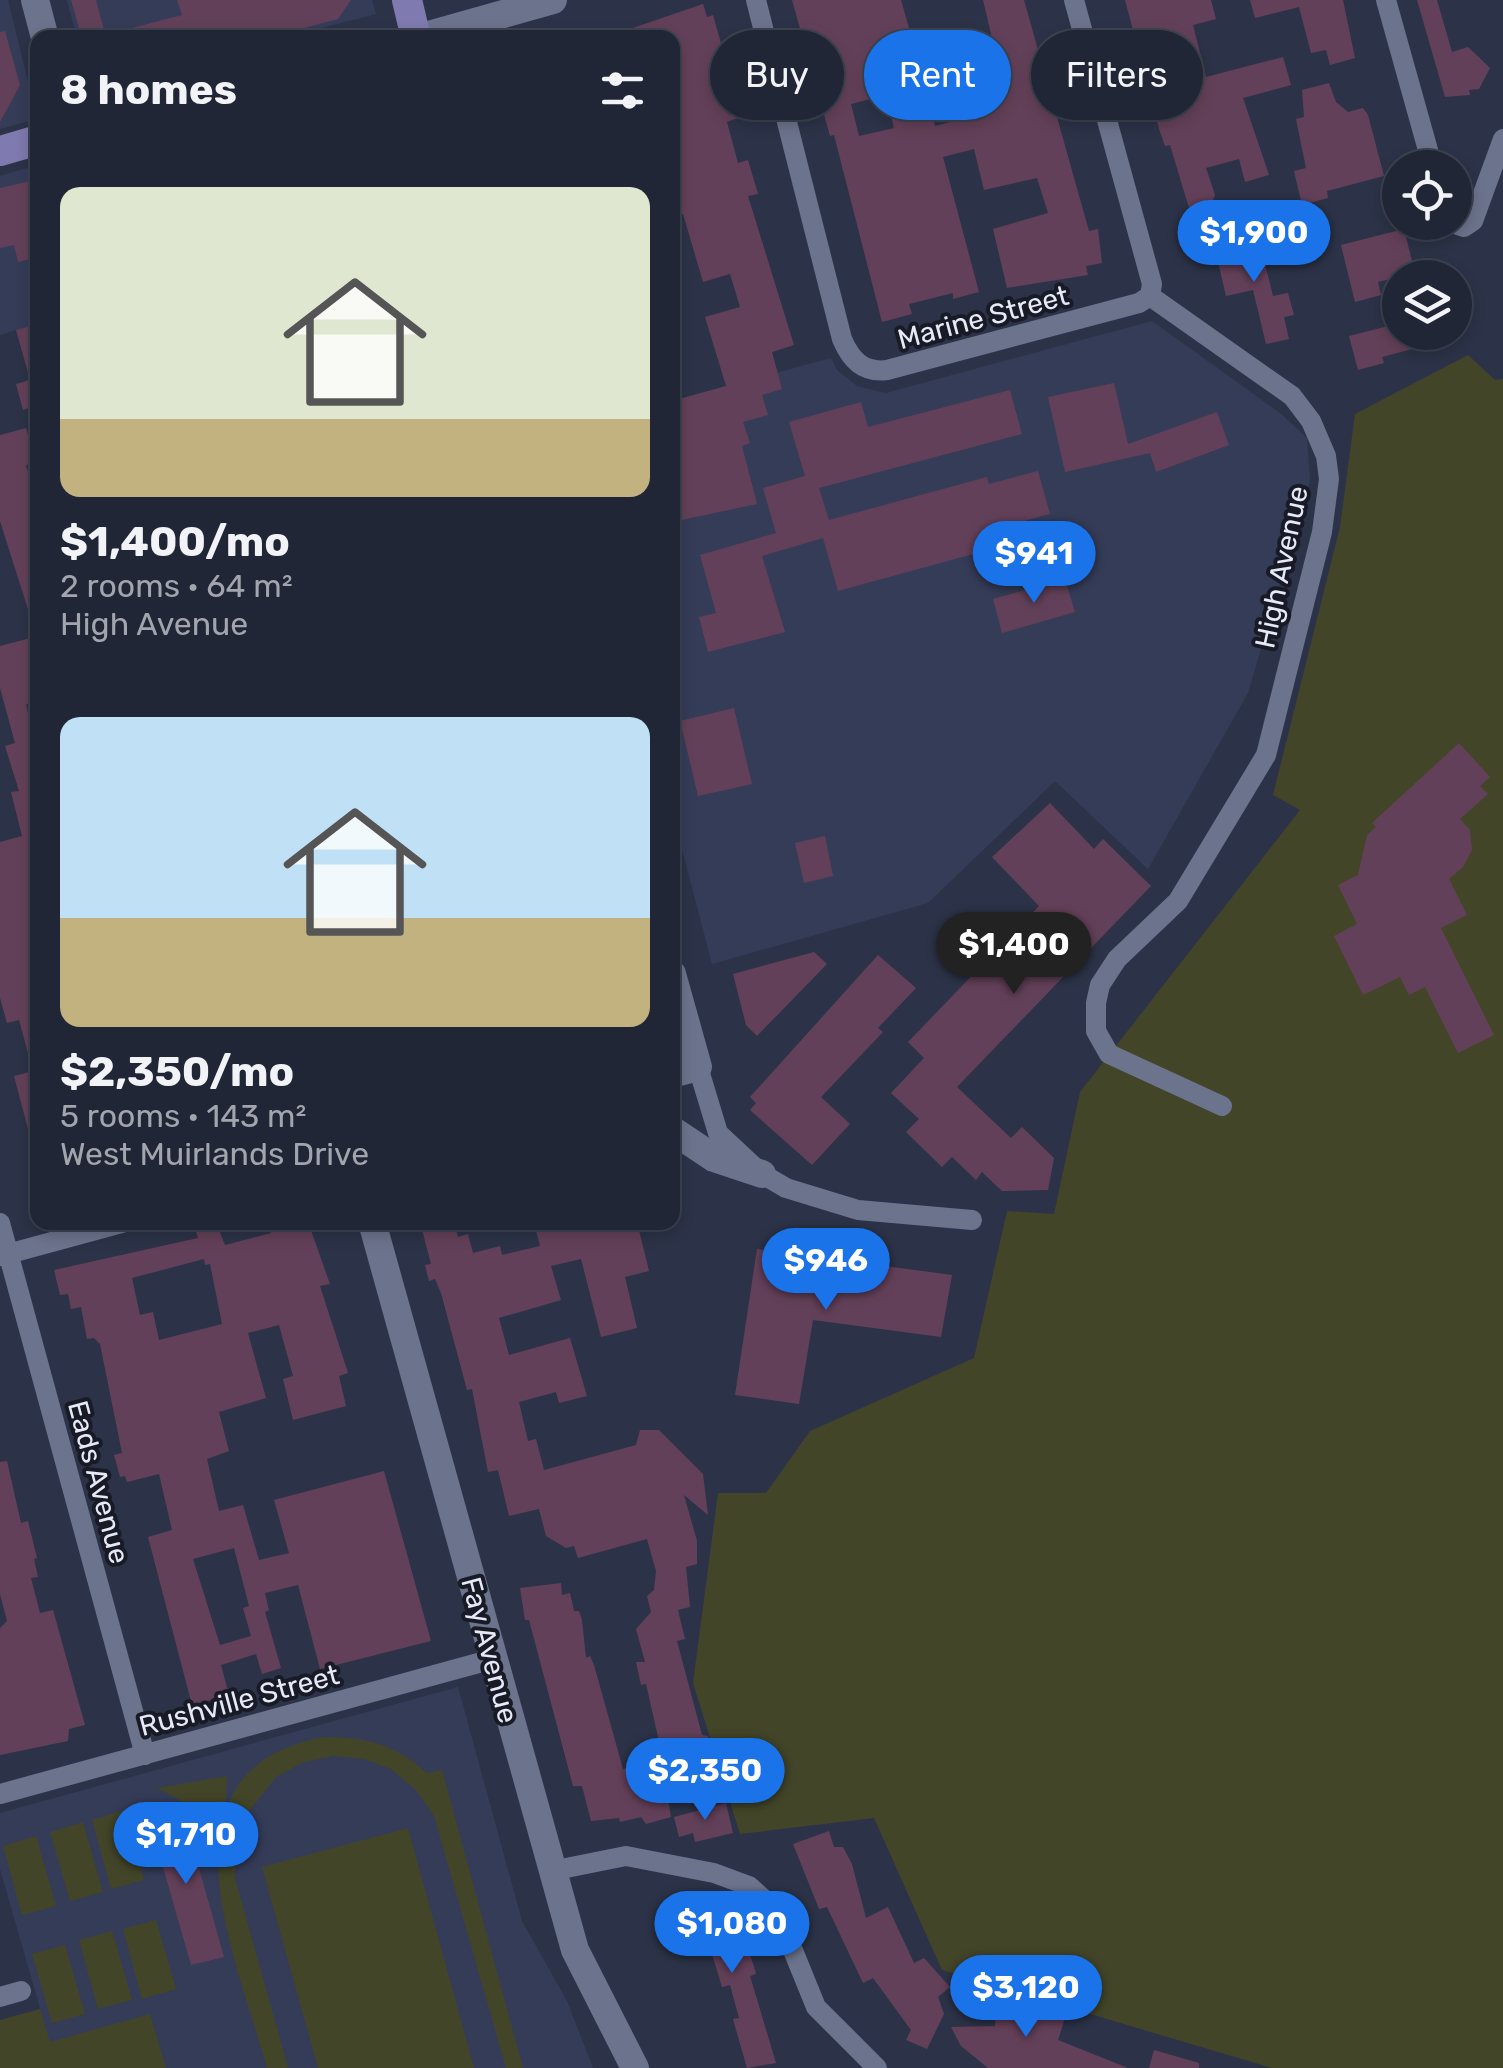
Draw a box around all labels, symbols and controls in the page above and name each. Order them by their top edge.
chip: Buy [710,30,844,120]
chip: Rent [864,30,1011,120]
chip: Filters [1031,30,1203,120]
icon: filters [595,63,650,118]
text: 8 homes [60,65,237,115]
map controls [1382,150,1472,350]
button: locate [1382,150,1472,240]
pin: $1,900 [1173,200,1335,285]
text: $1,900 [1200,213,1308,251]
icon: home [265,252,445,432]
button: layers [1382,260,1472,350]
street label: Marine Street [894,279,1072,356]
street label: High Avenue [1248,483,1315,651]
text: $1,400/mo [60,517,290,567]
pin: $941 [975,521,1093,606]
text: $941 [995,534,1073,572]
text: 2 rooms · 64 m² [60,567,293,605]
text: High Avenue [60,605,248,643]
icon: home [265,782,445,962]
pin: $1,400 [933,912,1095,997]
text: $1,400 [958,925,1070,963]
text: $2,350/mo [60,1047,294,1097]
text: 5 rooms · 143 m² [60,1097,306,1135]
text: West Muirlands Drive [60,1135,369,1173]
pin: $946 [767,1228,885,1313]
text: $946 [784,1241,868,1279]
street label: Eads Avenue [61,1397,136,1567]
street label: Fay Avenue [454,1574,525,1727]
street label: Rushville Street [136,1658,343,1743]
pin: $2,350 [624,1738,786,1823]
text: $2,350 [648,1751,762,1789]
pin: $1,710 [105,1802,267,1887]
text: $1,710 [135,1815,237,1853]
pin: $1,080 [651,1891,813,1976]
text: $1,080 [676,1904,788,1942]
pin: $3,120 [945,1955,1107,2040]
text: $3,120 [972,1968,1080,2006]

